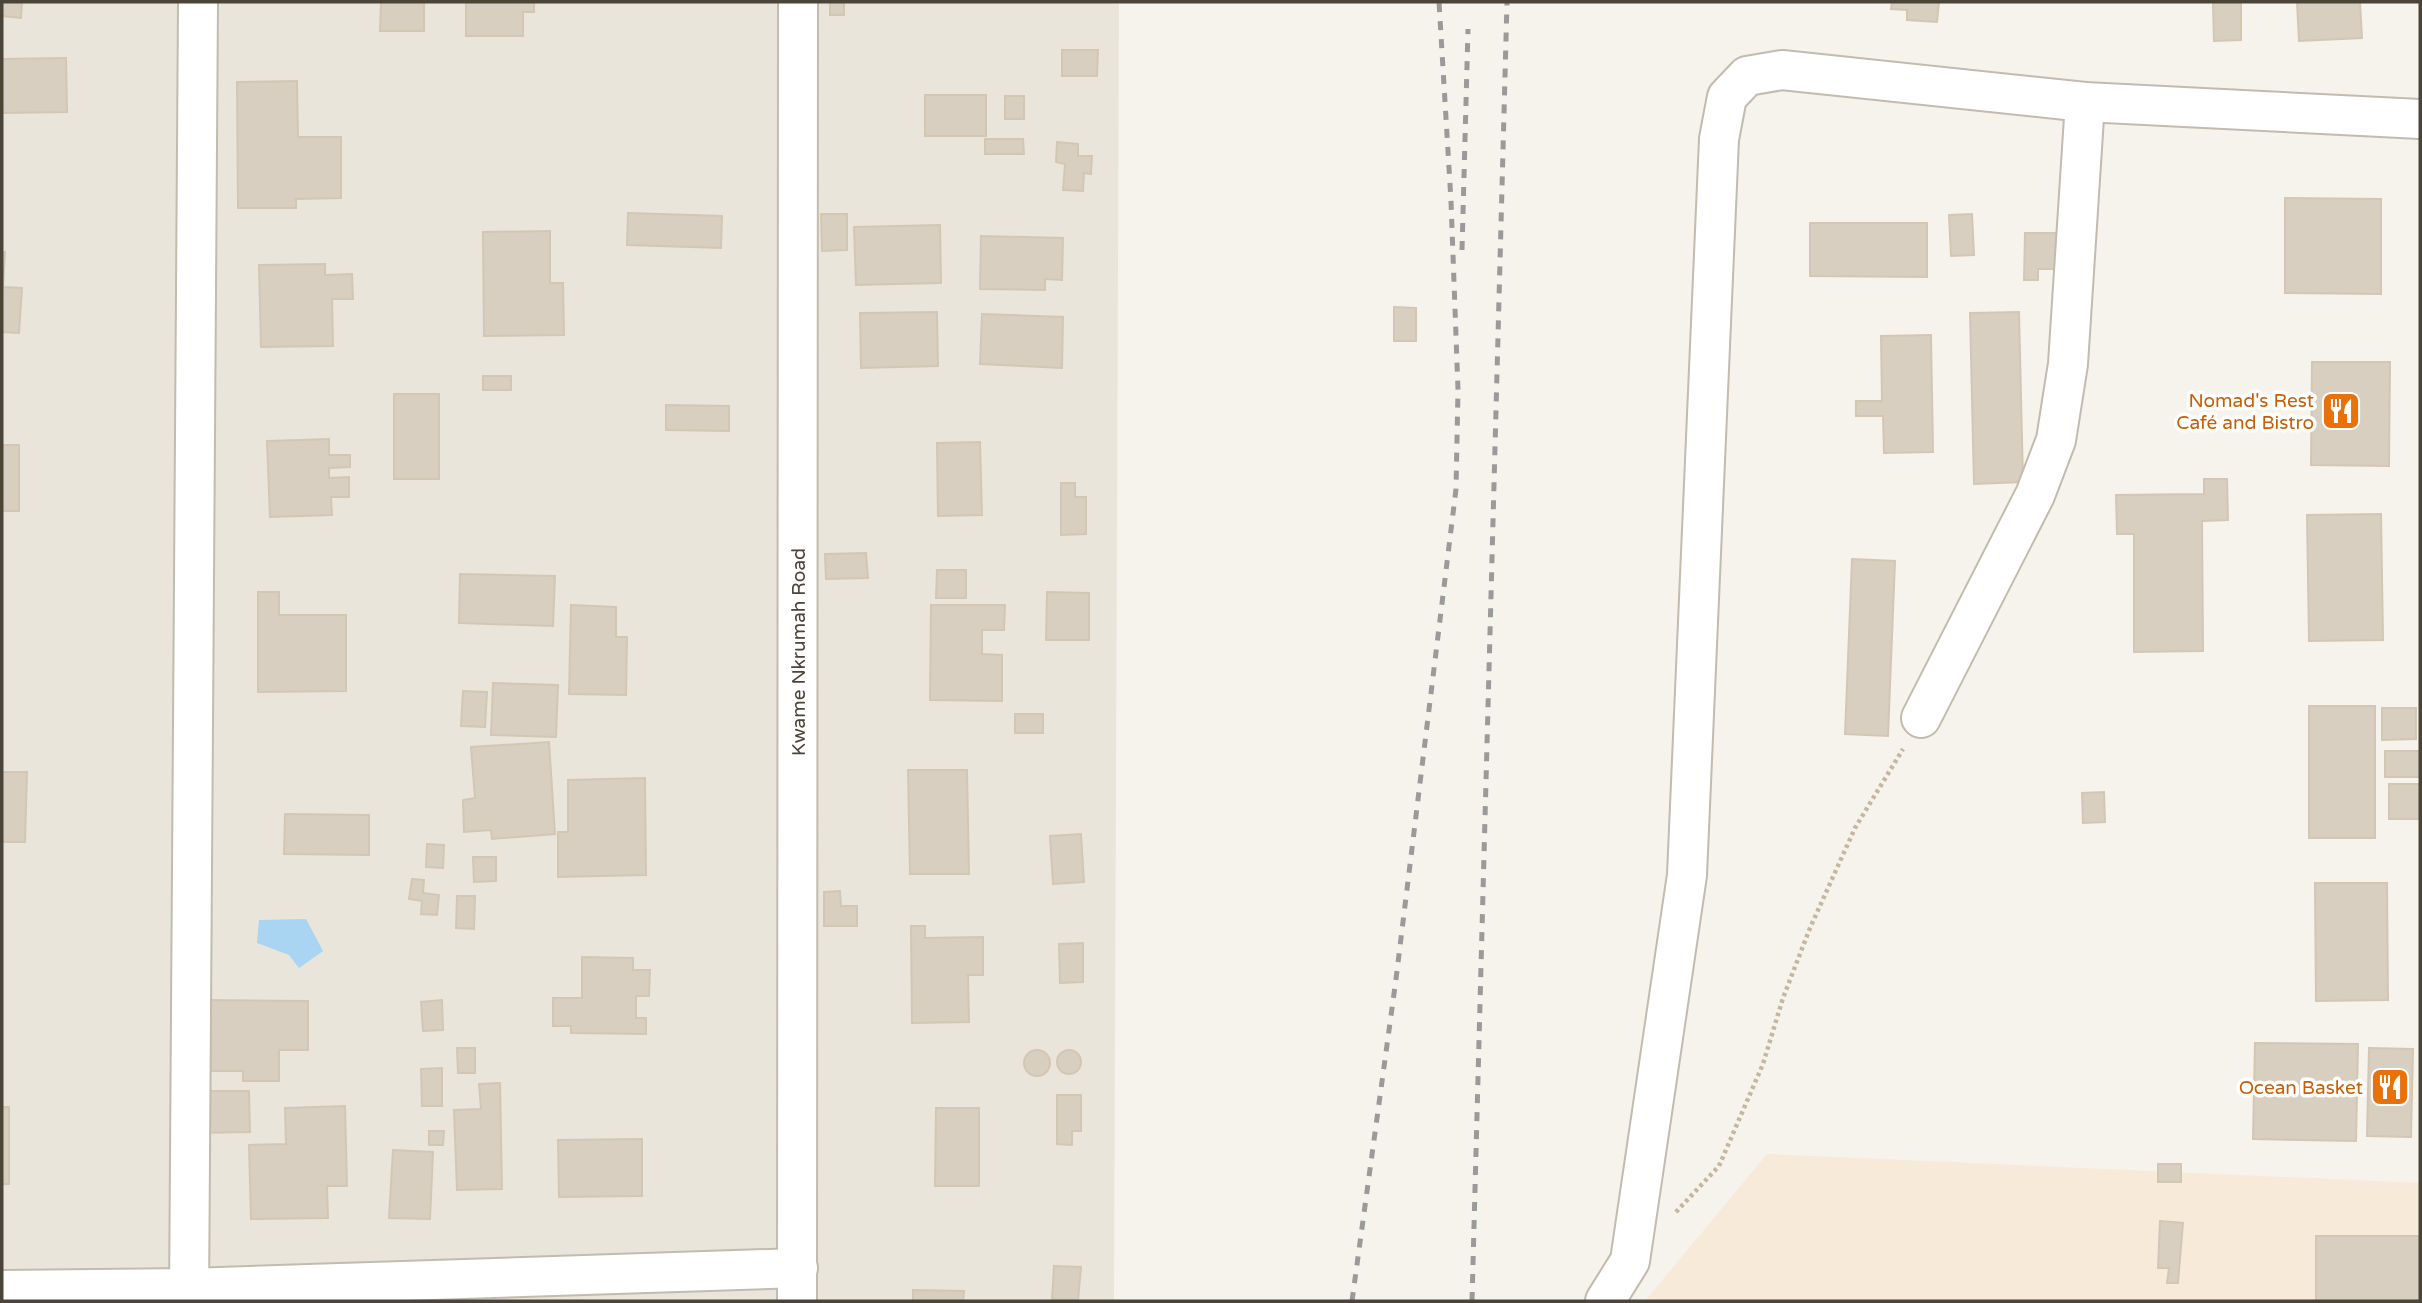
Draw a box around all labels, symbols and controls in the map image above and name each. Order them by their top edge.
place label: Nomad's Rest Café and Bistro [2176,390,2314,434]
restaurant icon: Nomad's Rest Café and Bistro [2320,390,2362,432]
street label: Kwame Nkrumah Road [788,548,810,756]
restaurant icon: Ocean Basket [2369,1066,2411,1108]
place label: Ocean Basket [2239,1077,2363,1099]

